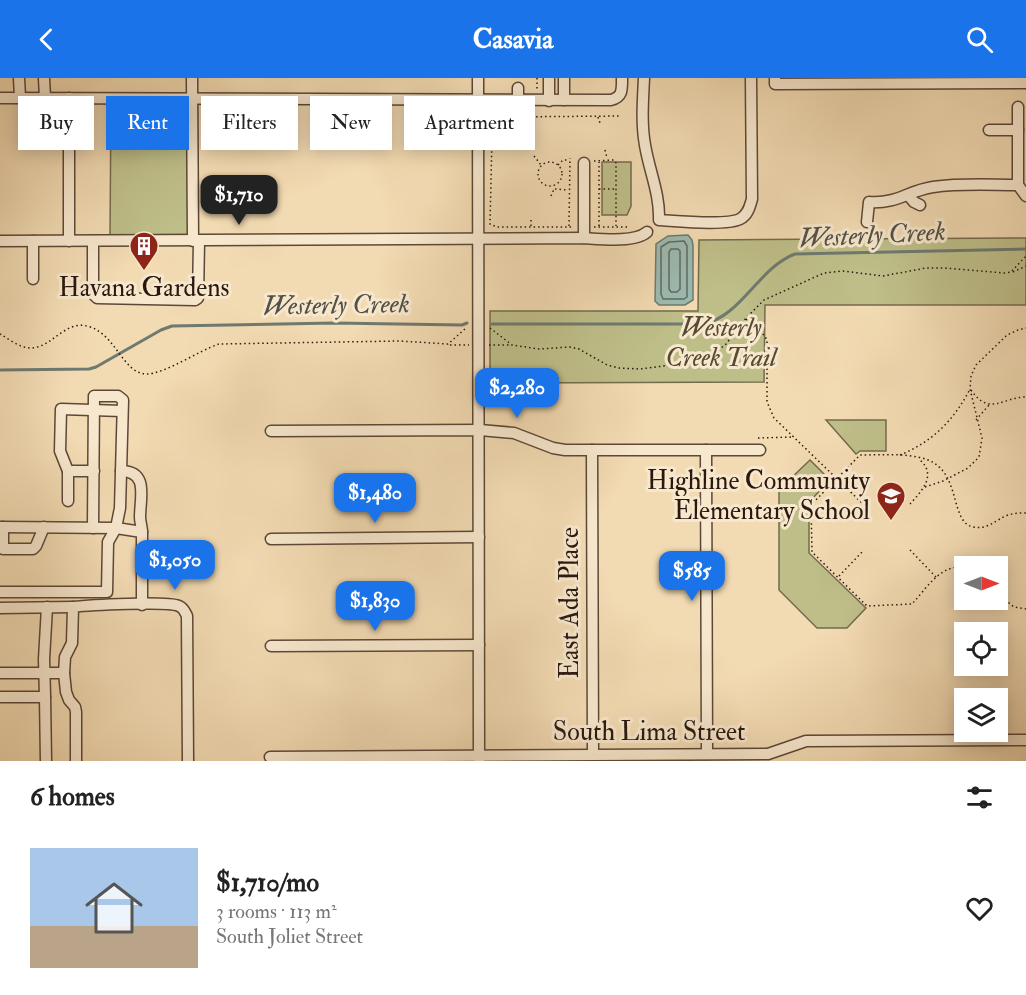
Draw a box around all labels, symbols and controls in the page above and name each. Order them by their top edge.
icon: back [30,23,63,56]
text: Casavia [473,23,553,56]
icon: search [963,23,996,56]
chip: Buy [18,96,94,150]
chip: Rent [106,96,189,150]
chip: Filters [201,96,298,150]
chip: New [310,96,392,150]
chip: Apartment [404,96,535,150]
pin: $1,710 [190,175,288,226]
text: $1,710 [215,182,263,207]
water label: Westerly Creek [798,215,946,255]
building icon: Havana Gardens [128,230,160,272]
place label: Havana Gardens [59,272,230,304]
water label: Westerly Creek [262,287,410,323]
park label: Westerly Creek Trail [666,312,778,374]
pin: $2,280 [468,368,566,419]
text: $2,280 [489,375,545,400]
place label: Highline Community Elementary School [647,465,871,527]
pin: $1,480 [326,473,424,524]
text: $1,480 [348,480,402,505]
school or university icon: Highline Community Elementary School [875,480,907,522]
street label: East Ada Place [554,527,586,679]
pin: $1,050 [126,540,224,591]
text: $1,050 [149,547,201,572]
pin: $585 [656,551,728,602]
north arrow [954,556,1008,610]
map controls [954,556,1008,742]
text: $585 [673,558,711,583]
pin: $1,830 [326,581,424,632]
text: $1,830 [350,588,400,613]
button: locate [954,622,1008,676]
button: layers [954,688,1008,742]
street label: South Lima Street [553,716,745,748]
text: 6 homes [30,781,115,813]
icon: filters [963,781,996,814]
text: $1,710/mo [216,867,319,899]
icon: home [78,872,150,944]
icon: heart [963,892,996,925]
text: 3 rooms · 113 m² [216,899,337,924]
text: South Joliet Street [216,924,363,949]

